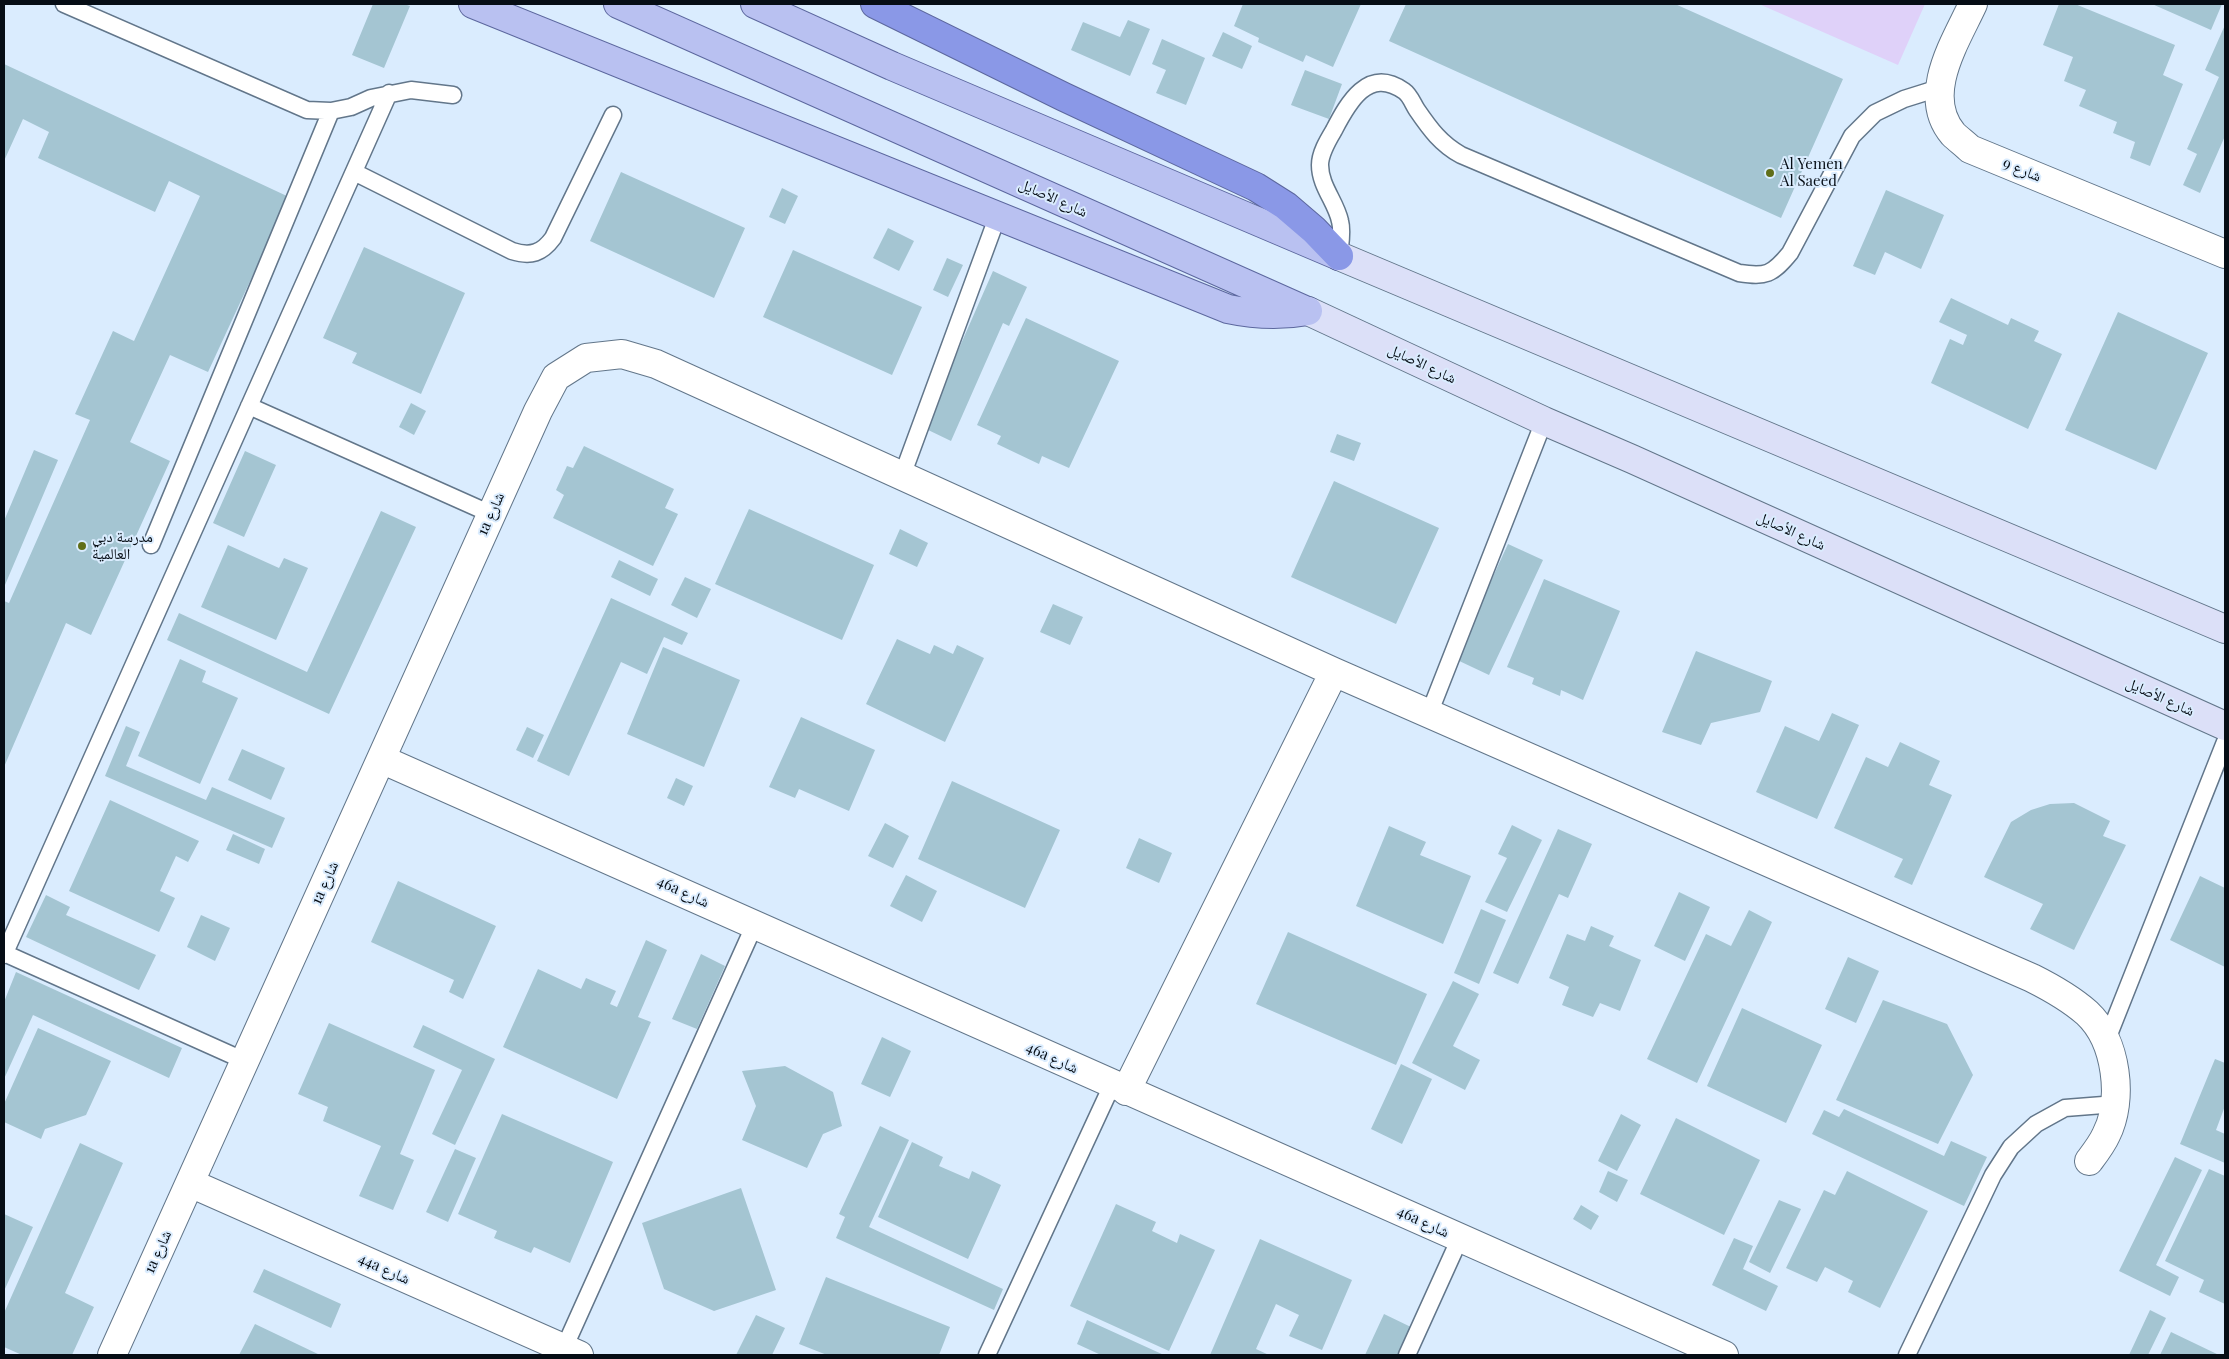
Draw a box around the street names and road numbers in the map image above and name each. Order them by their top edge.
street label: شارع 9 [2000,154,2044,186]
street label: شارع الأصايل [1016,175,1090,221]
street label: شارع الأصايل [1385,340,1459,388]
street label: 1a شارع [474,490,508,538]
street label: شارع الأصايل [1754,508,1828,554]
street label: شارع الأصايل [2123,674,2197,720]
street label: 1a شارع [308,859,342,907]
street label: 46a شارع [654,873,712,911]
street label: 46a شارع [1023,1039,1081,1077]
street label: 46a شارع [1394,1203,1452,1241]
street label: 1a شارع [141,1228,175,1276]
street label: 44a شارع [355,1250,413,1288]

